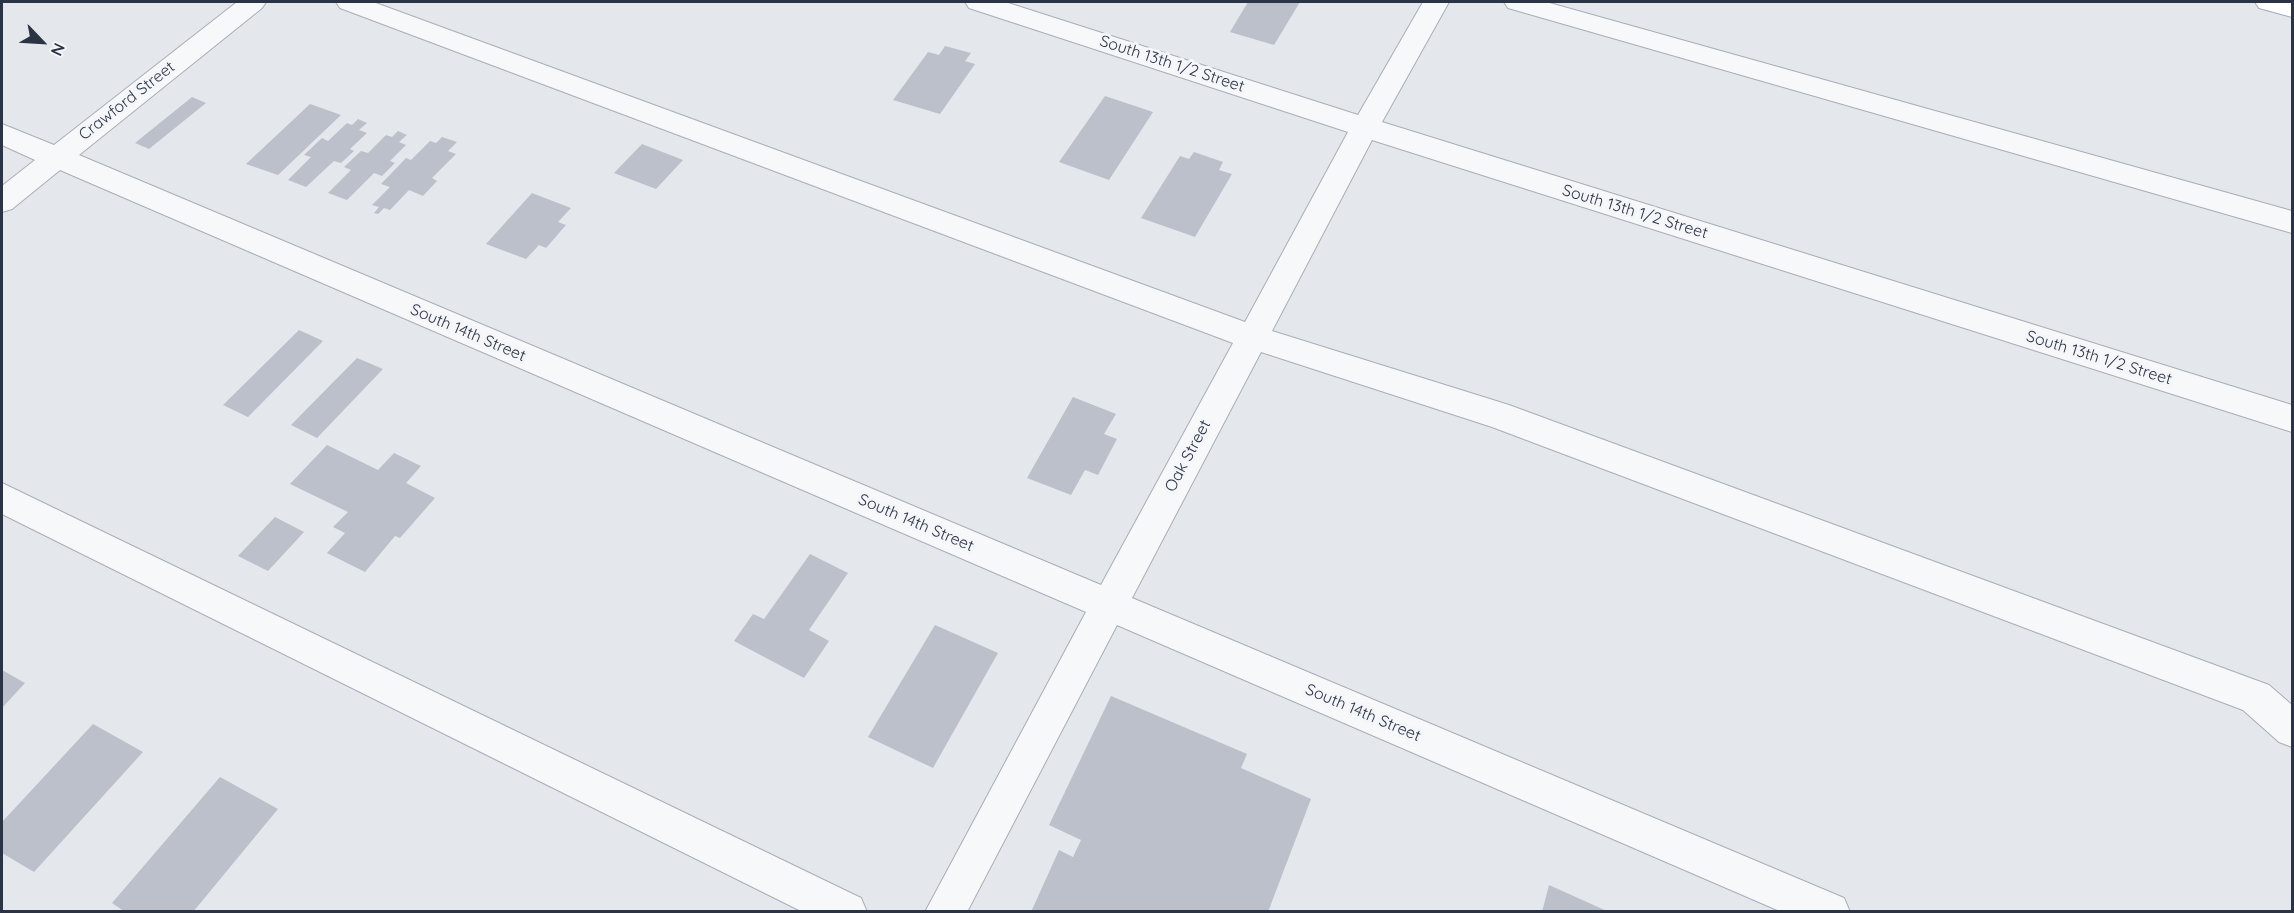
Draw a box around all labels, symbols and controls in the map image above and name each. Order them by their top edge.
north arrow [12,12,72,72]
street label: South 13th 1/2 Street [1097,32,1247,96]
text: N [47,40,70,59]
street label: Crawford Street [75,58,179,144]
street label: South 13th 1/2 Street [1560,181,1710,243]
street label: South 14th Street [407,300,529,366]
street label: South 13th 1/2 Street [2024,327,2174,389]
street label: Oak Street [1161,417,1215,495]
street label: South 14th Street [855,490,977,556]
street label: South 14th Street [1302,680,1424,746]

